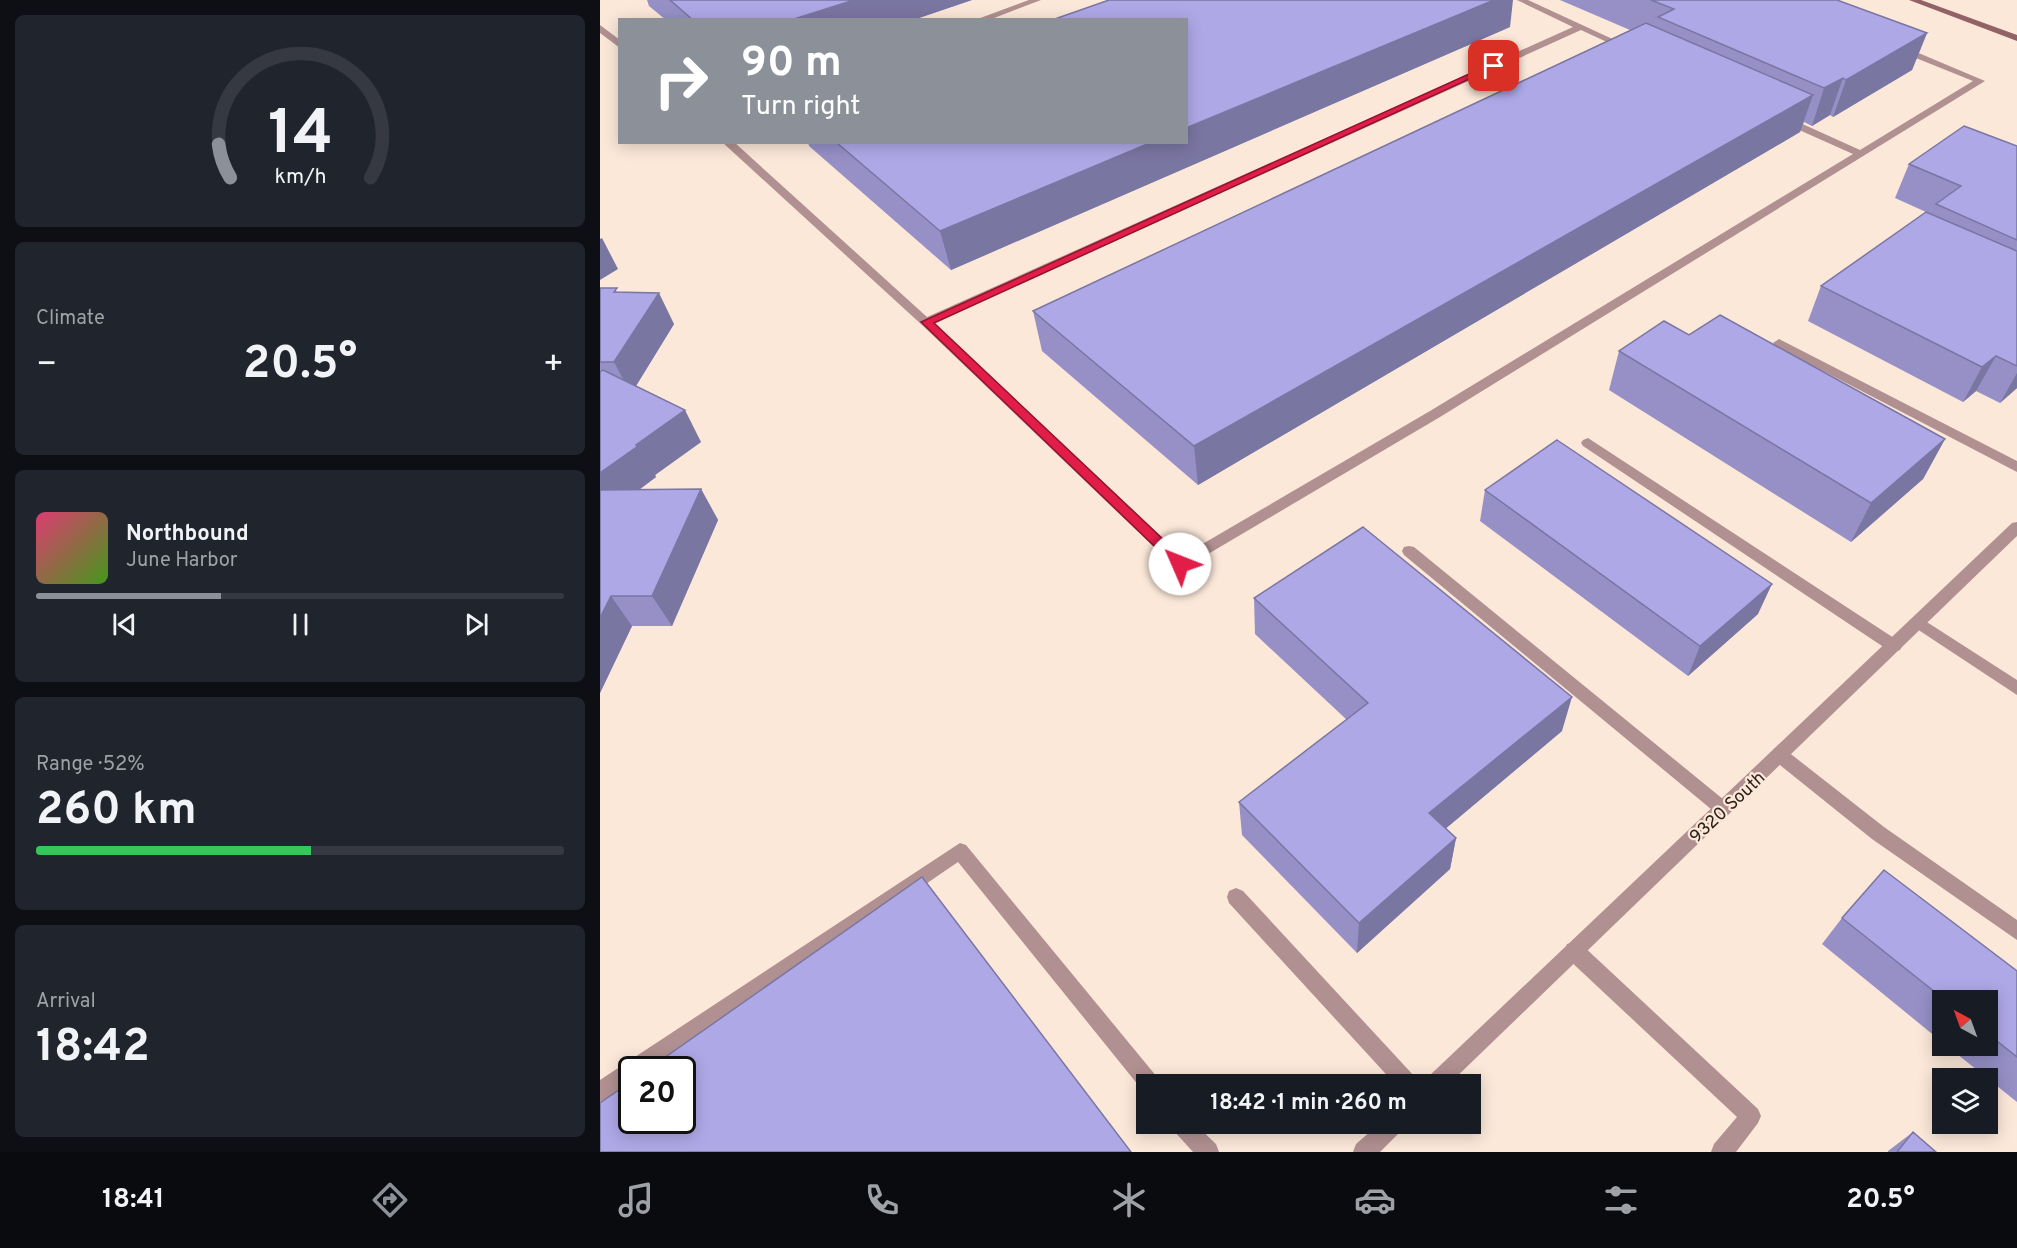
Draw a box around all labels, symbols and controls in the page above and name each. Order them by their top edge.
text: 90 m [741,38,842,91]
pin [1468,40,1519,91]
icon: right [642,42,720,120]
icon: arrive [1477,49,1510,82]
text: Turn right [741,90,860,124]
text: 14 [267,97,333,176]
text: km/h [274,165,326,192]
text: Climate [36,306,105,332]
text: 20.5° [243,337,357,394]
text: − [36,345,57,387]
text: + [543,345,564,387]
text: Northbound [126,521,249,548]
position arrow [1148,532,1212,596]
text: June Harbor [126,548,238,574]
icon: previous [108,608,141,641]
icon: pause [284,608,317,641]
icon: next [460,608,493,641]
text: Range · 52% [36,752,145,778]
street label: 9320 South [1685,767,1771,849]
text: 260 km [36,783,197,840]
text: Arrival [36,989,96,1015]
north arrow [1932,990,1998,1056]
map controls [1932,990,1998,1134]
text: 18:42 [36,1020,150,1077]
speed limit sign: 20 [618,1056,696,1134]
button: layers [1932,1068,1998,1134]
text: 18:42 · 1 min · 260 m [1210,1090,1407,1117]
icon: directions [369,1179,411,1221]
icon: music [615,1179,657,1221]
icon: phone [861,1179,903,1221]
icon: climate [1108,1179,1150,1221]
icon: car [1354,1179,1396,1221]
icon: filters [1600,1179,1642,1221]
text: 18:41 [102,1183,165,1217]
text: 20.5° [1846,1183,1915,1217]

